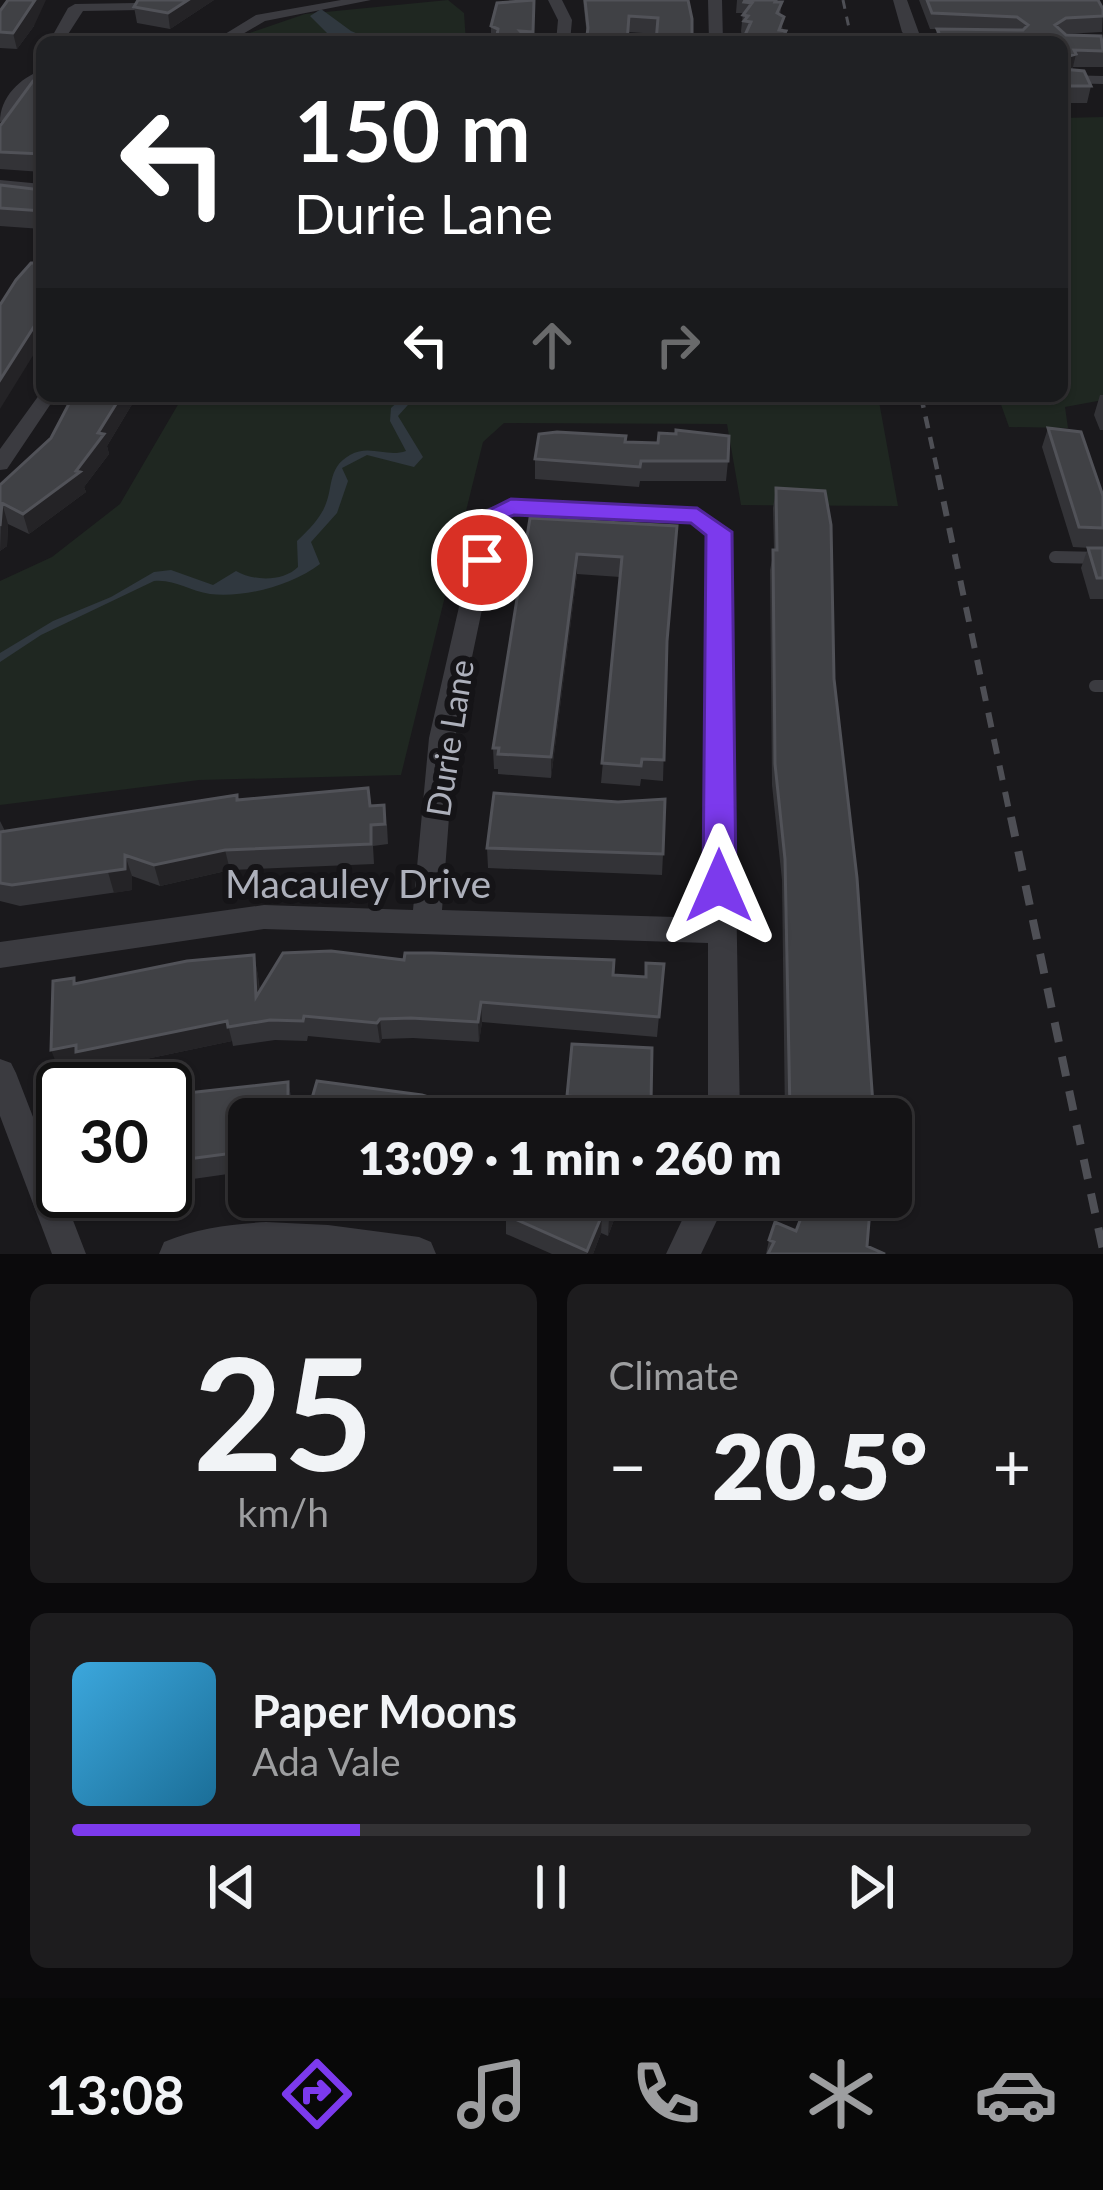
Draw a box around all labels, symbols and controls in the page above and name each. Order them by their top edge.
text: 150 m [294,79,531,180]
icon: left [96,84,252,240]
text: Durie Lane [294,181,553,246]
icon: left [393,312,459,378]
icon: ahead [519,312,585,378]
icon: right [645,312,711,378]
pin [431,509,533,611]
icon: arrive [449,527,515,593]
street label: Durie Lane [417,657,481,819]
position arrow [656,823,782,949]
street label: Macauley Drive [225,860,491,906]
speed limit sign: 30 [36,1062,192,1218]
text: 13:09 · 1 min · 260 m [358,1131,782,1185]
text: 25 [193,1317,374,1504]
text: Climate [609,1352,739,1398]
text: 20.5° [712,1411,928,1519]
text: − [609,1426,647,1505]
text: + [993,1426,1031,1505]
text: km/h [238,1489,329,1535]
text: Paper Moons [252,1684,517,1738]
text: Ada Vale [252,1738,401,1784]
icon: previous [199,1854,265,1920]
icon: pause [518,1854,584,1920]
icon: next [838,1854,904,1920]
icon: directions [275,2052,359,2136]
icon: music [450,2052,534,2136]
icon: phone [624,2052,708,2136]
icon: climate [799,2052,883,2136]
icon: car [974,2052,1058,2136]
text: 13:08 [45,2062,185,2127]

